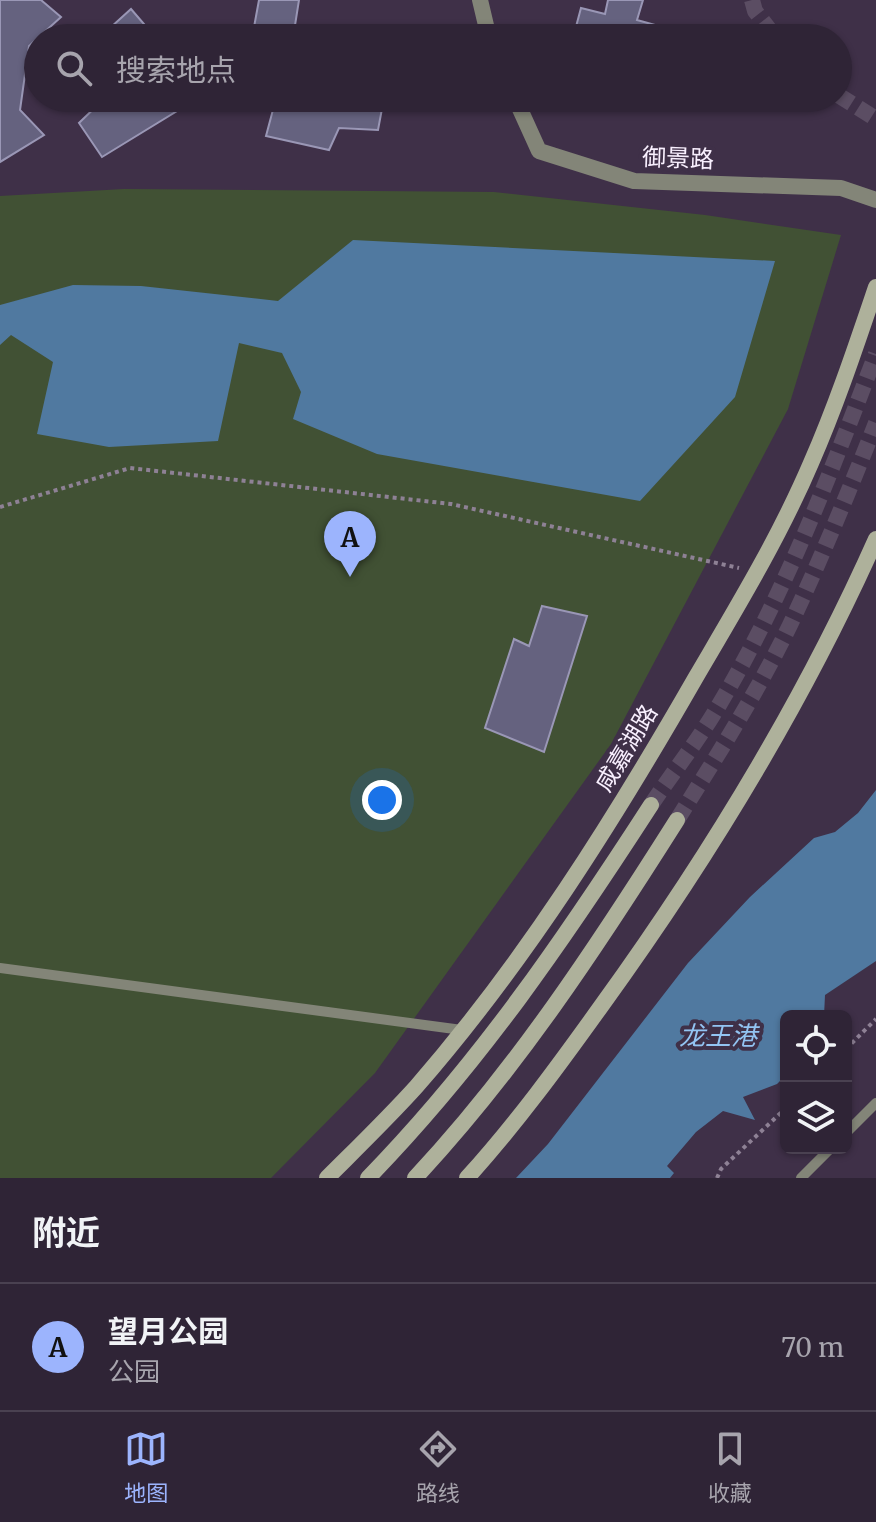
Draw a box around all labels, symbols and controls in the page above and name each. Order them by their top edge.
search box [24,24,852,112]
icon: search [52,46,96,90]
text: 搜索地点 [116,51,236,89]
street label: 御景路 [641,141,715,175]
pin: A [324,511,376,577]
street label: 咸嘉湖路 [588,699,664,797]
your location [362,780,402,820]
map controls [780,1010,852,1154]
button: locate [780,1010,852,1082]
water label: 龙王港 [679,1019,761,1052]
button: layers [780,1082,852,1154]
text: 附近 [32,1212,100,1254]
text: 望月公园 [108,1312,228,1350]
text: A [49,1331,67,1364]
text: 70 m [781,1331,844,1364]
text: 公园 [108,1355,160,1388]
tab: 地图 [124,1427,168,1507]
tab: 路线 [416,1427,460,1507]
tab: 收藏 [708,1427,752,1507]

